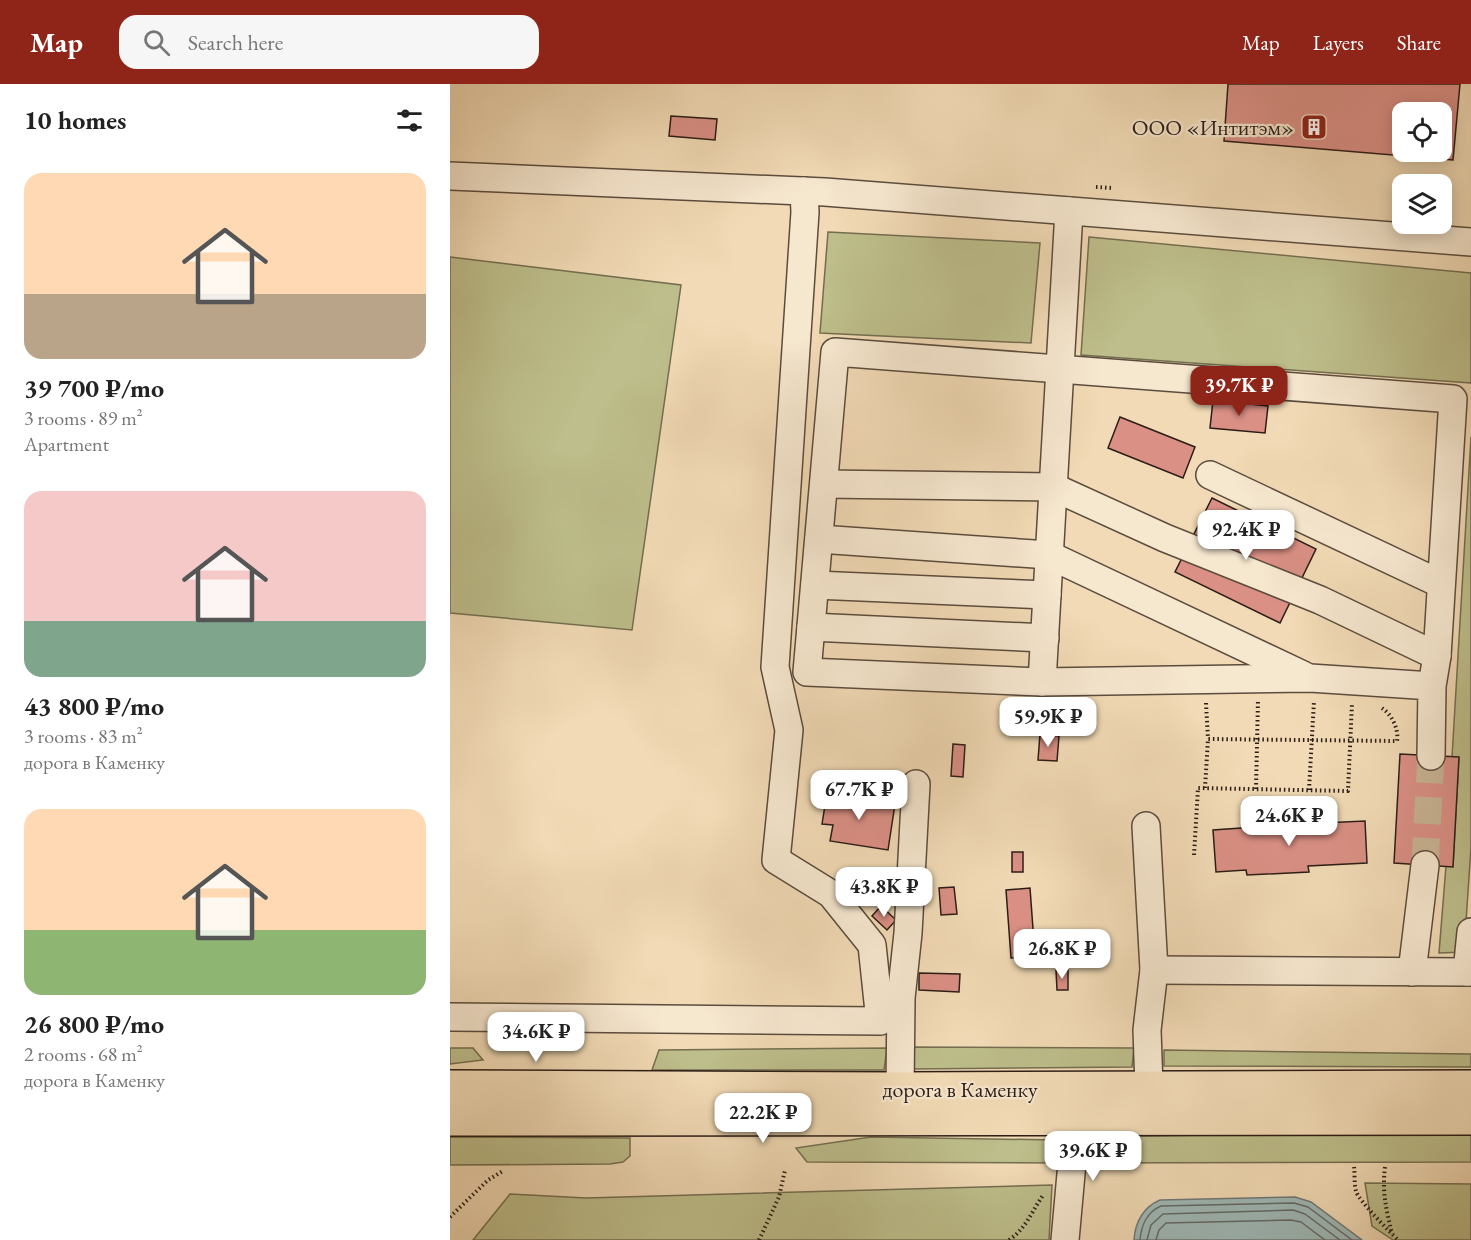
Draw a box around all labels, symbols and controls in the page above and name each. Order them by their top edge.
search box [119,15,539,69]
text: Map [30,24,83,60]
icon: search [140,26,173,59]
text: Search here [188,28,283,57]
text: Map [1242,29,1280,56]
text: Layers [1313,29,1364,56]
text: Share [1397,29,1441,56]
map controls [1392,102,1452,234]
button: locate [1392,102,1452,162]
text: 10 homes [24,103,126,137]
icon: filters [393,104,426,137]
building icon: ООО «Интитэм» [1299,112,1329,142]
place label: ООО «Интитэм» [1132,113,1294,142]
button: layers [1392,174,1452,234]
icon: home [171,212,279,320]
pin: 39.7K ₽ [1184,366,1294,417]
text: 39 700 ₽/mo [24,371,164,405]
text: 39.7K ₽ [1205,372,1273,398]
text: 3 rooms · 89 m² [24,405,143,431]
text: Apartment [24,431,109,457]
pin: 92.4K ₽ [1191,510,1301,561]
text: 92.4K ₽ [1212,516,1280,542]
icon: home [171,530,279,638]
text: 43 800 ₽/mo [24,689,164,723]
pin: 59.9K ₽ [993,697,1103,748]
text: 59.9K ₽ [1014,703,1082,729]
text: 3 rooms · 83 m² [24,723,143,749]
text: дорога в Каменку [24,749,165,775]
pin: 67.7K ₽ [804,770,914,821]
text: 67.7K ₽ [825,776,893,802]
pin: 24.6K ₽ [1234,796,1344,847]
text: 24.6K ₽ [1255,802,1323,828]
icon: home [171,848,279,956]
pin: 43.8K ₽ [829,867,939,918]
text: 43.8K ₽ [850,873,918,899]
pin: 26.8K ₽ [1007,929,1117,980]
text: 26.8K ₽ [1028,935,1096,961]
text: 26 800 ₽/mo [24,1007,164,1041]
pin: 34.6K ₽ [481,1012,591,1063]
text: 34.6K ₽ [502,1018,570,1044]
text: 2 rooms · 68 m² [24,1041,143,1067]
text: дорога в Каменку [24,1067,165,1093]
street label: дорога в Каменку [882,1075,1038,1104]
pin: 22.2K ₽ [708,1093,818,1144]
text: 22.2K ₽ [729,1099,797,1125]
pin: 39.6K ₽ [1038,1131,1148,1182]
text: 39.6K ₽ [1059,1137,1127,1163]

